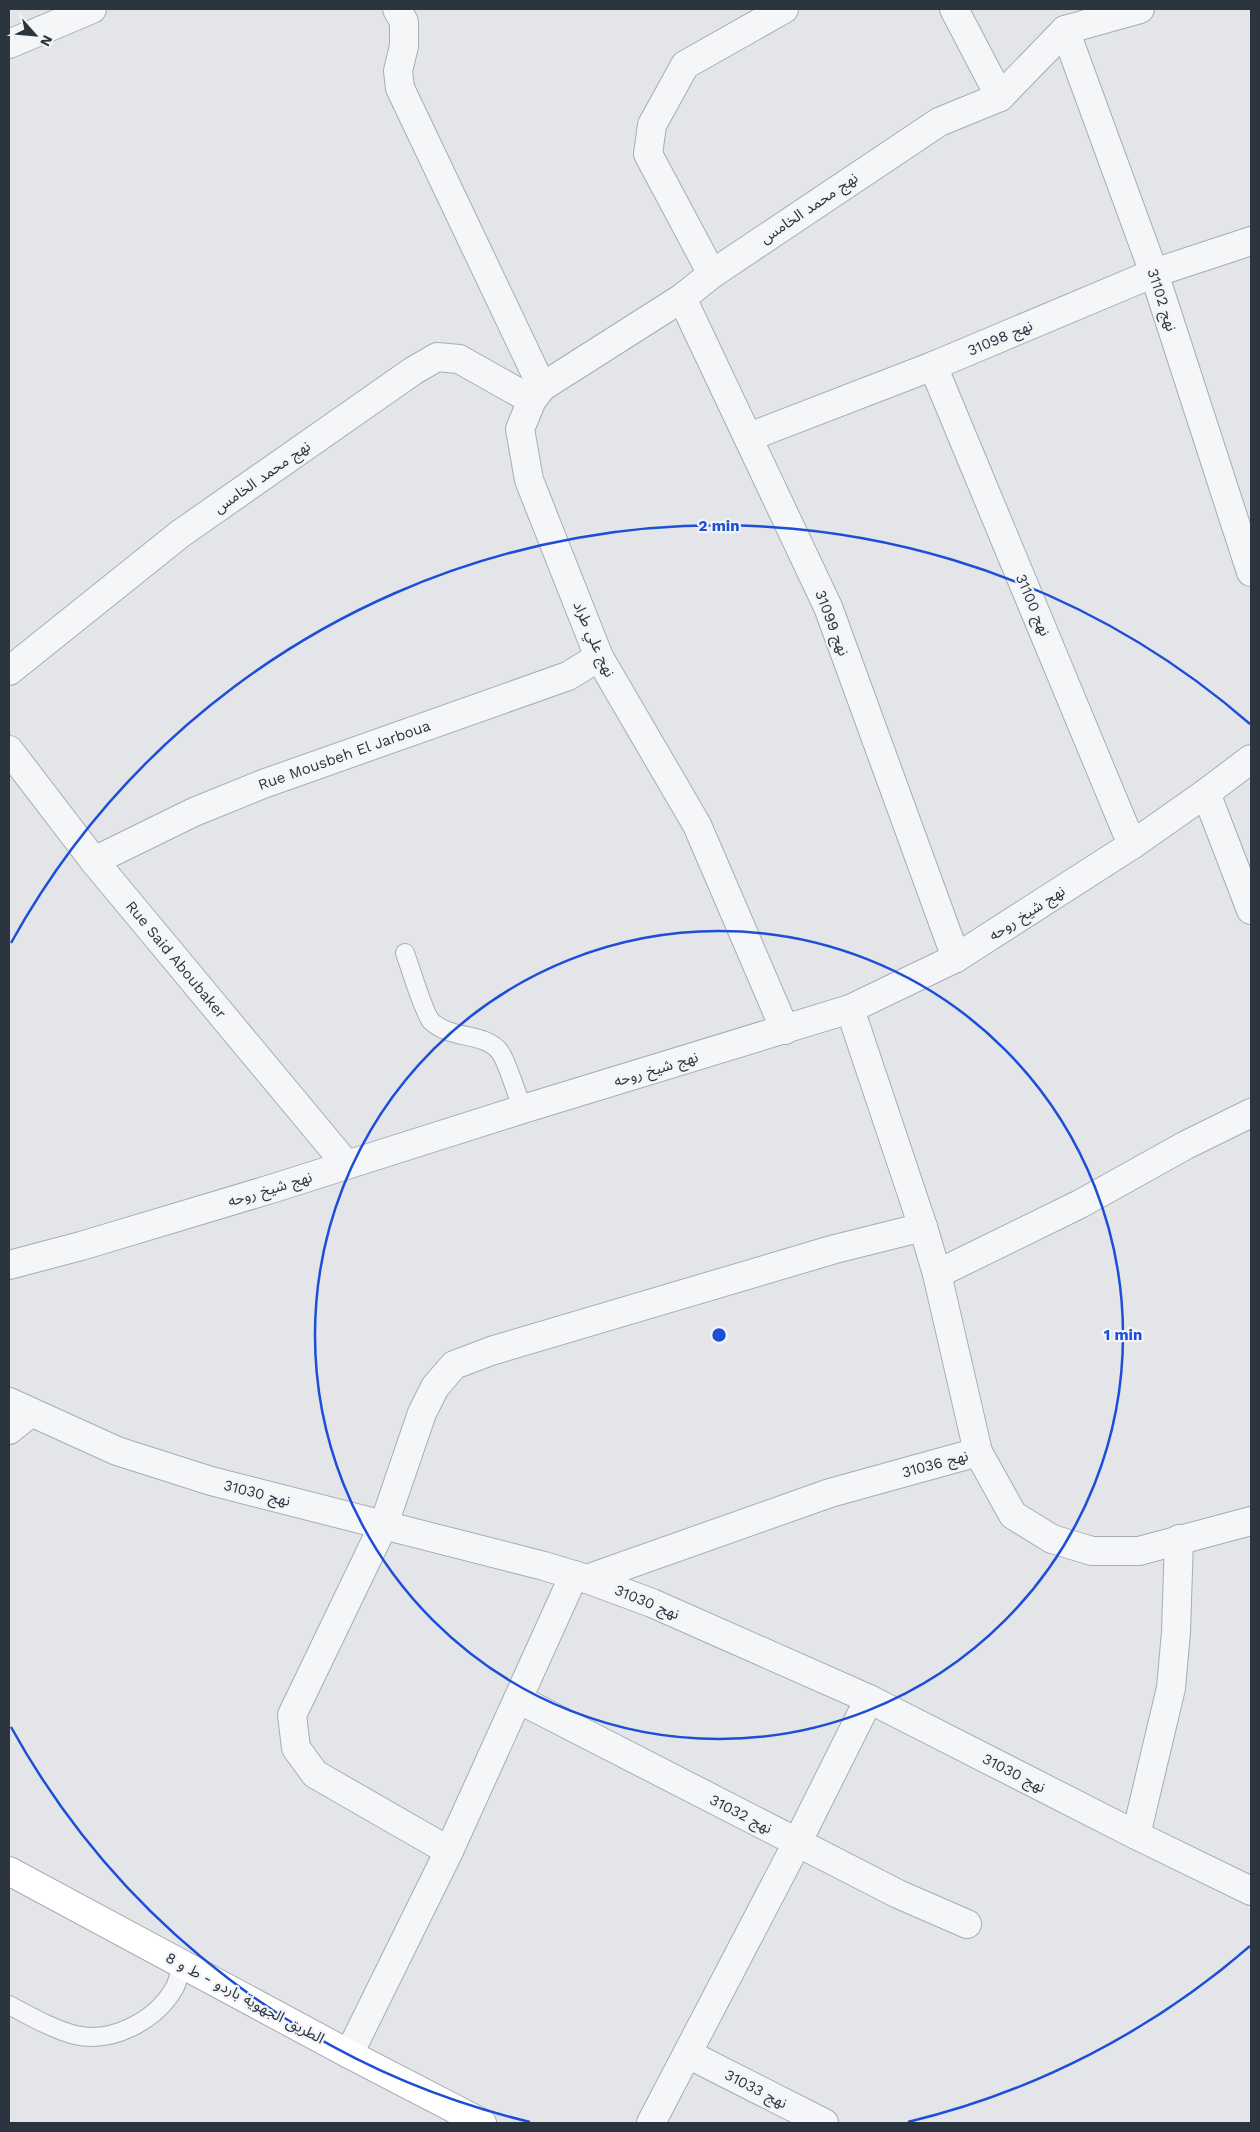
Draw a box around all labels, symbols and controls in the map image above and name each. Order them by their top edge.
north arrow [10,10,60,60]
text: N [37,33,56,49]
street label: نهج محمد الخامس [757,169,863,250]
street label: نهج 31102 [1141,266,1181,335]
street label: نهج 31098 [965,316,1036,363]
street label: نهج محمد الخامس [210,437,316,520]
text: 2 min [698,517,740,535]
street label: نهج 31100 [1009,571,1054,640]
street label: نهج 31099 [808,588,853,659]
street label: نهج علي طراد [567,598,619,681]
street label: Rue Mousbeh El Jarboua [256,716,433,794]
street label: نهج شيخ روحه [986,882,1070,947]
street label: Rue Said Aboubaker [122,897,230,1022]
street label: نهج شيخ روحه [612,1048,701,1093]
street label: نهج شيخ روحه [226,1168,315,1213]
centre of rings [710,1326,728,1344]
text: 1 min [1104,1326,1142,1344]
street label: نهج 31036 [900,1447,971,1484]
street label: نهج 31030 [221,1476,292,1513]
street label: نهج 31030 [611,1581,682,1626]
street label: نهج 31030 [978,1749,1048,1799]
street label: نهج 31032 [705,1791,775,1840]
street label: الطريق الجهوية باردو - ط و 8 [162,1948,327,2048]
street label: نهج 31033 [720,2066,790,2115]

